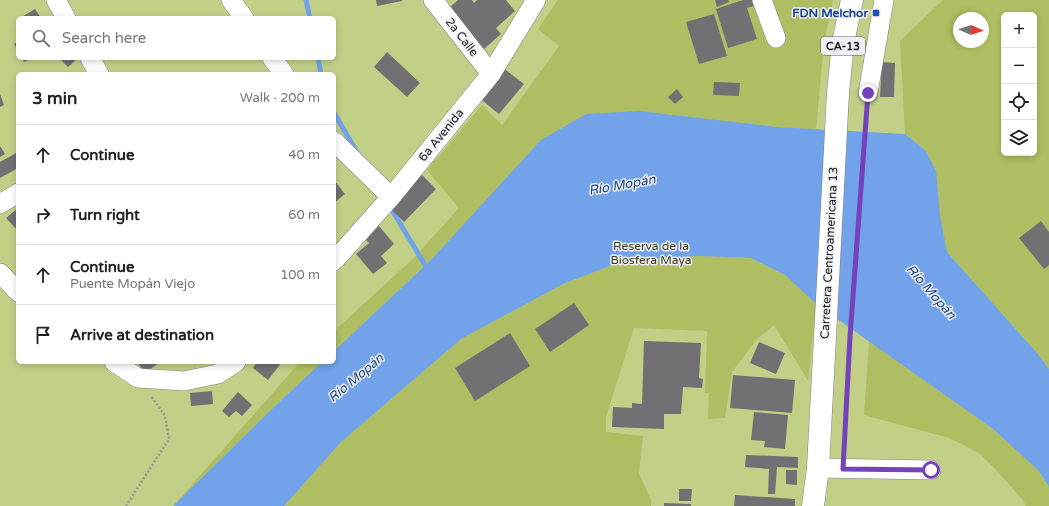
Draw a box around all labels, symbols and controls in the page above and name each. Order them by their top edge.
place label: FDN Melchor [792,6,868,20]
marker: FDN Melchor [871,8,881,18]
north arrow [953,12,989,48]
map controls [1001,12,1037,156]
button: + [1001,12,1037,48]
street label: 2a Calle [443,15,482,59]
search box [16,16,336,60]
icon: search [30,27,52,49]
text: Search here [62,29,146,47]
road number: CA-13 [821,37,865,55]
button: − [1001,48,1037,84]
route end [859,84,877,102]
button: locate [1001,84,1037,120]
text: 3 min [32,88,77,109]
text: Walk · 200 m [240,90,320,106]
street label: 6a Avenida [416,106,466,164]
button: layers [1001,120,1037,156]
icon: ahead [32,144,54,166]
text: Continue [70,146,134,164]
text: 40 m [288,147,320,163]
street label: Carretera Centroamericana 13 [817,166,841,340]
water label: Río Mopán [587,171,658,199]
icon: right [32,204,54,226]
text: Turn right [70,206,140,224]
text: 60 m [288,207,320,223]
park label: Reserva de la Biosfera Maya [610,239,692,267]
text: Continue [70,258,134,276]
water label: Río Mopán [903,261,960,324]
icon: ahead [32,264,54,286]
text: 100 m [280,267,320,283]
text: Puente Mopán Viejo [70,276,195,292]
icon: arrive [32,324,54,346]
text: Arrive at destination [70,326,214,344]
water label: Río Mopán [325,349,388,406]
route start [922,461,940,479]

